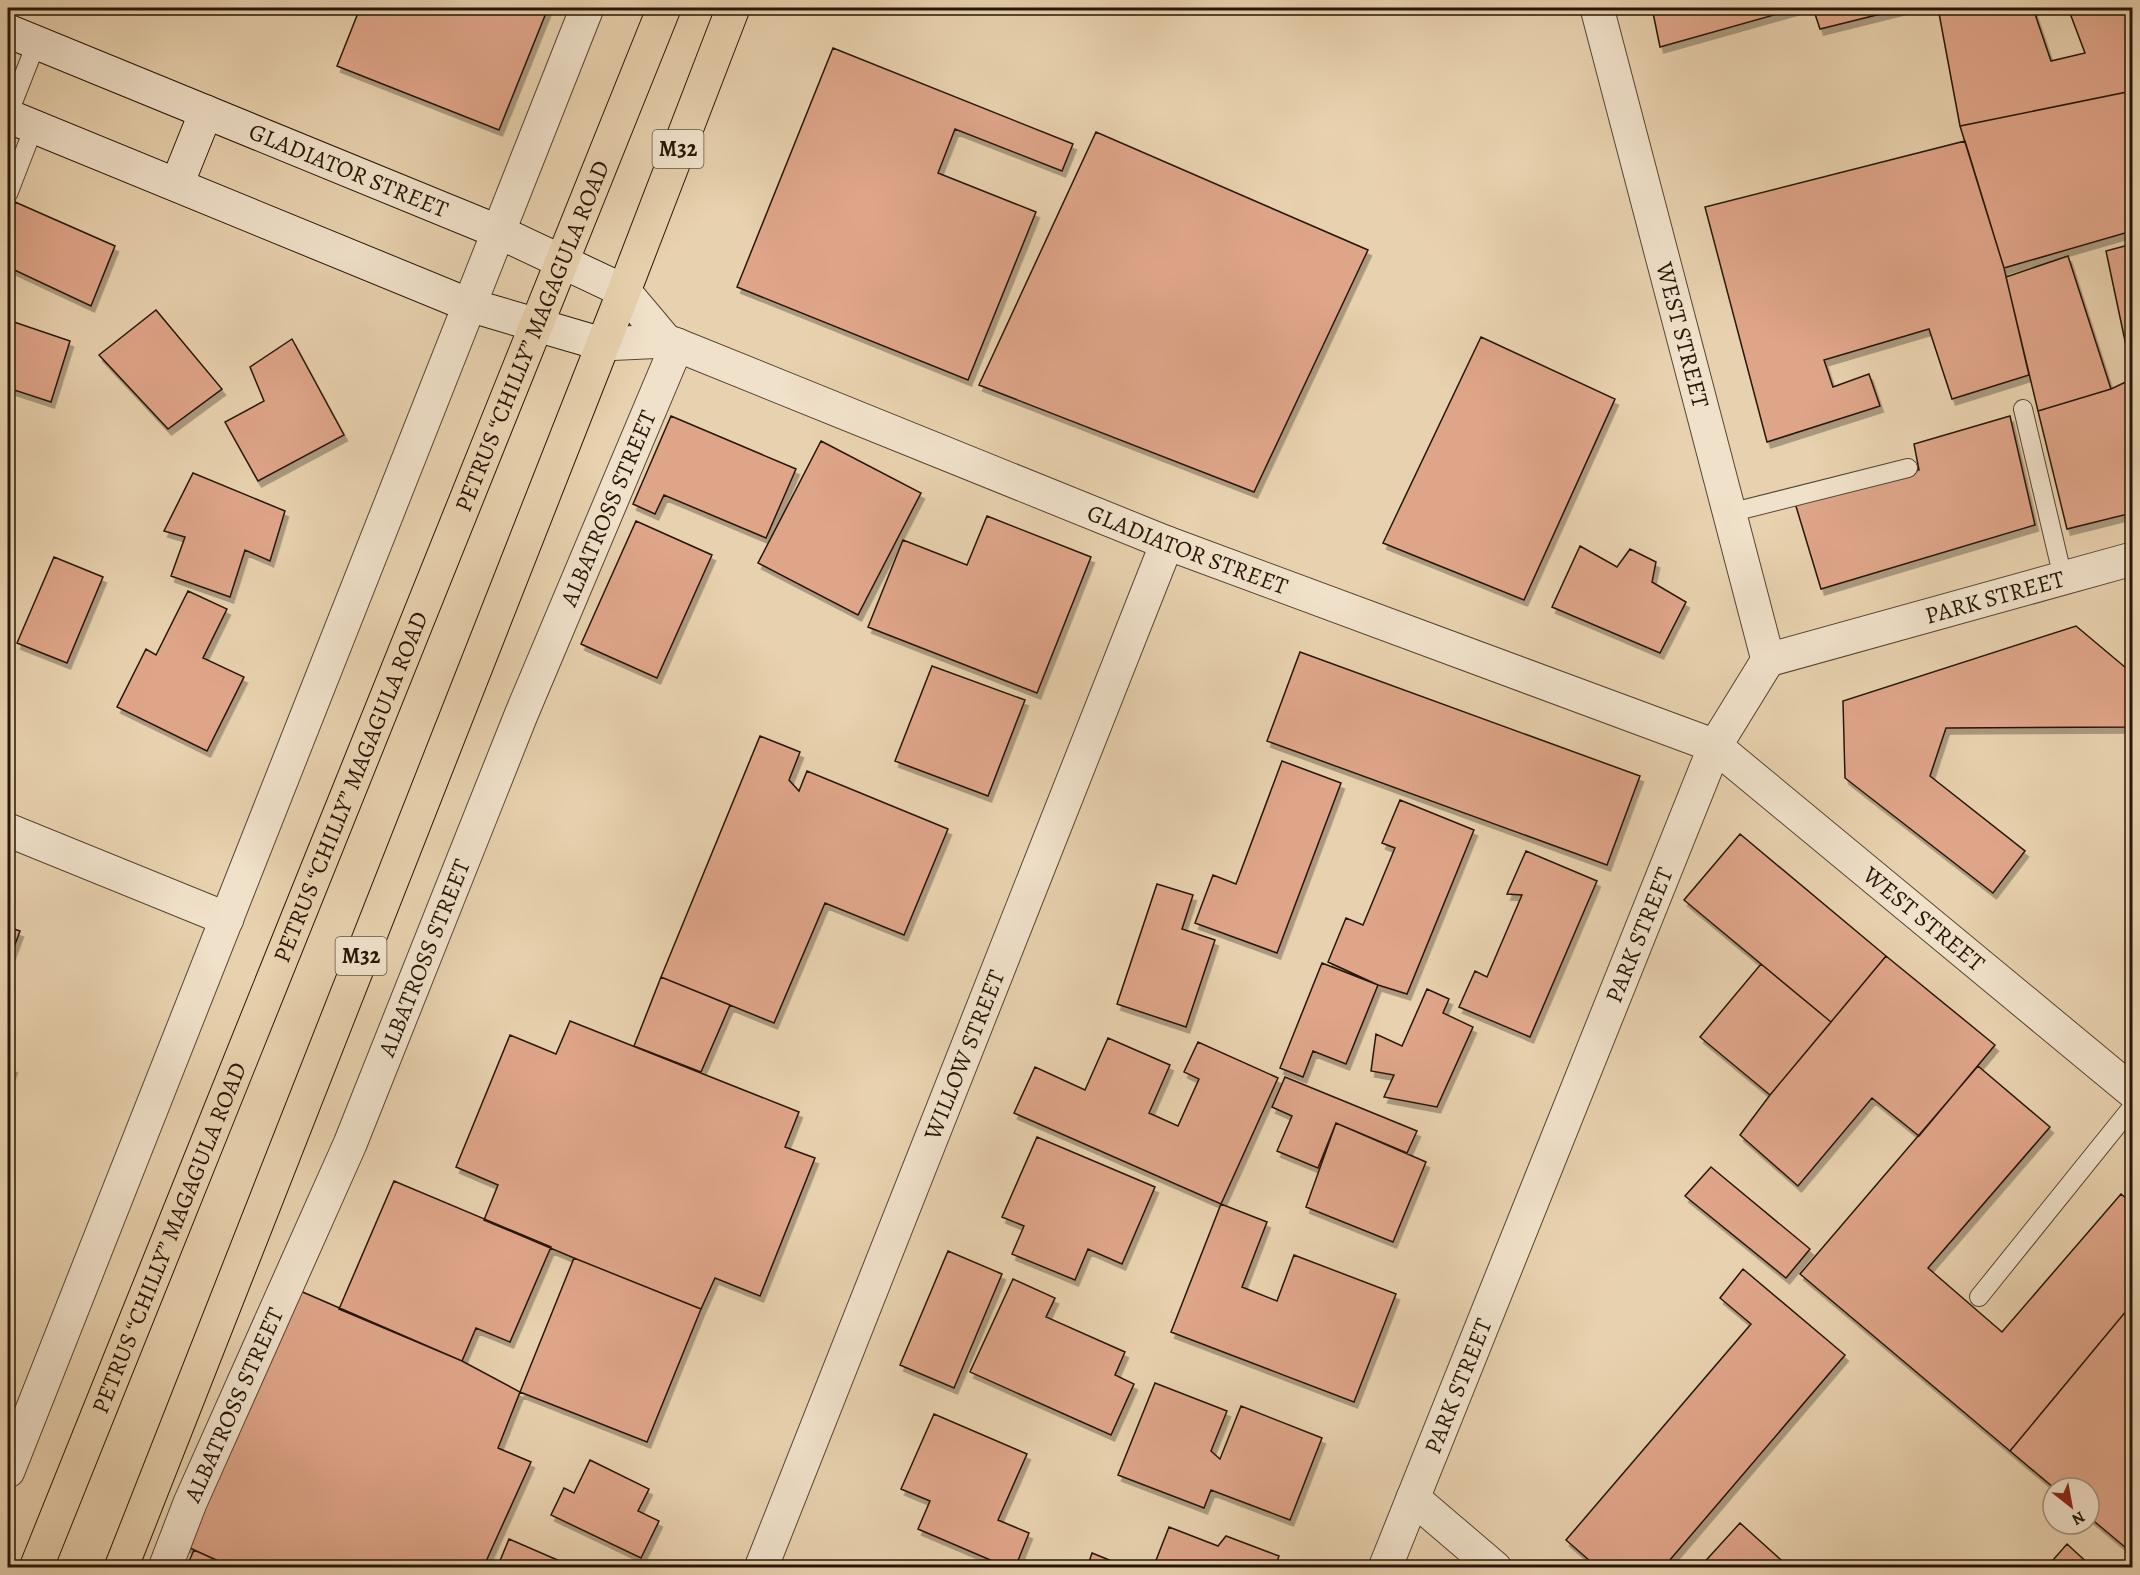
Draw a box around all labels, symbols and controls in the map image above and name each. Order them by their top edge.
street label: GLADIATOR STREET [244,115,453,225]
road number: M32 [652,130,704,168]
street label: PETRUS “CHILLY” MAGAGULA ROAD [447,156,617,516]
street label: WEST STREET [1648,258,1717,411]
street label: ALBATROSS STREET [552,405,664,612]
street label: GLADIATOR STREET [1082,496,1292,602]
street label: PARK STREET [1921,563,2068,632]
street label: PETRUS “CHILLY” MAGAGULA ROAD [265,607,435,967]
street label: ALBATROSS STREET [370,855,478,1062]
street label: WEST STREET [1855,858,1992,979]
street label: PARK STREET [1598,863,1681,1007]
road number: M32 [336,937,386,975]
street label: WILLOW STREET [916,965,1012,1145]
street label: PETRUS “CHILLY” MAGAGULA ROAD [84,1057,254,1418]
street label: ALBATROSS STREET [176,1303,291,1508]
street label: PARK STREET [1417,1314,1500,1459]
north arrow [2041,1476,2101,1536]
text: N [2067,1506,2089,1531]

